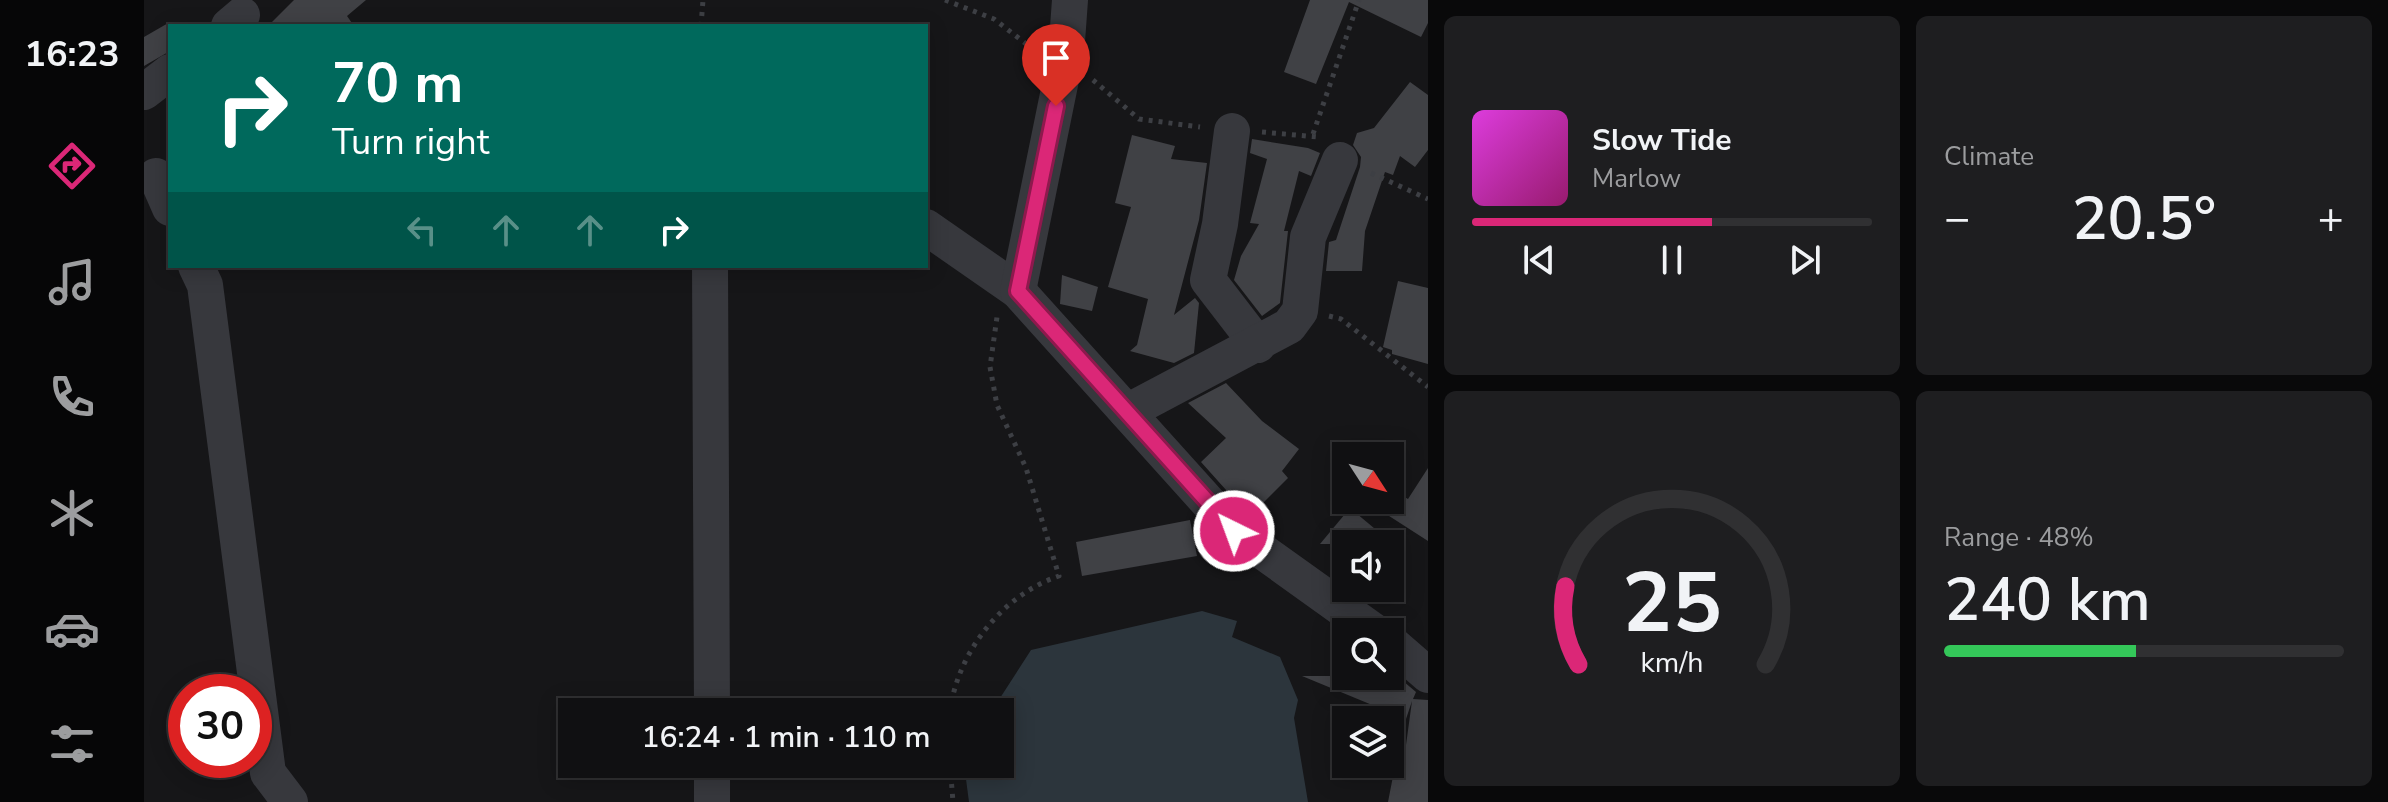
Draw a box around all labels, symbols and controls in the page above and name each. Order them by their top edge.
pin [1022,24,1090,106]
text: 16:23 [24,30,120,79]
icon: arrive [1034,36,1078,80]
text: 70 m [332,45,463,122]
icon: right [200,56,304,160]
text: Turn right [332,118,489,167]
text: Slow Tide [1592,120,1732,161]
icon: directions [44,138,100,194]
text: Climate [1944,139,2034,174]
text: Marlow [1592,161,1681,196]
text: 20.5° [2072,178,2216,260]
text: − [1944,189,1970,249]
text: + [2318,189,2344,249]
icon: left [400,208,444,252]
icon: ahead [484,208,528,252]
icon: ahead [568,208,612,252]
icon: right [652,208,696,252]
icon: previous [1517,238,1561,282]
icon: pause [1650,238,1694,282]
icon: next [1783,238,1827,282]
icon: music [44,254,100,310]
icon: phone [44,369,100,425]
north arrow [1332,442,1404,514]
map controls [1332,442,1404,778]
icon: climate [44,485,100,541]
position arrow [1192,489,1276,573]
text: Range · 48% [1944,520,2094,555]
button: sound [1332,530,1404,602]
text: 25 [1622,546,1722,659]
text: 240 km [1944,559,2151,641]
icon: car [44,601,100,657]
button: search [1332,618,1404,690]
text: km/h [1641,643,1703,682]
speed limit sign: 30 [168,674,272,778]
button: layers [1332,706,1404,778]
icon: filters [44,716,100,772]
text: 16:24 · 1 min · 110 m [641,717,931,758]

